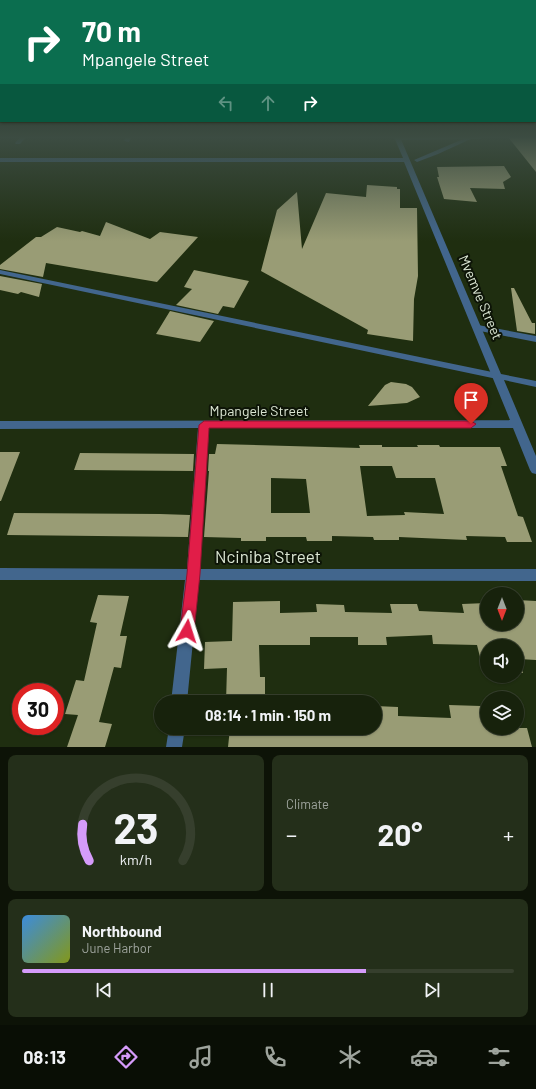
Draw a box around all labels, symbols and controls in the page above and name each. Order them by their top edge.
text: 70 m [82,14,141,48]
icon: right [16,16,68,68]
text: Mpangele Street [82,48,209,70]
icon: left [215,92,237,114]
icon: ahead [257,92,279,114]
icon: right [299,92,321,114]
street label: Mvemve Street [456,252,506,342]
pin [454,383,488,424]
icon: arrive [460,389,482,411]
street label: Mpangele Street [209,402,309,419]
street label: Nciniba Street [215,546,321,566]
north arrow [480,587,524,631]
map controls [480,587,524,735]
position arrow [166,610,208,652]
button: sound [480,639,524,683]
speed limit sign: 30 [12,683,64,735]
button: layers [480,691,524,735]
text: 08:14 · 1 min · 150 m [205,706,331,724]
text: Climate [286,796,329,812]
text: 23 [113,802,159,852]
text: 20° [377,816,423,852]
text: − [286,821,297,847]
text: + [503,821,514,847]
text: km/h [120,851,152,868]
text: Northbound [82,922,162,940]
text: June Harbor [82,940,152,956]
icon: previous [93,979,115,1001]
icon: pause [257,979,279,1001]
icon: next [421,979,443,1001]
icon: directions [112,1043,140,1071]
icon: music [187,1043,215,1071]
icon: phone [261,1043,289,1071]
icon: climate [336,1043,364,1071]
icon: car [410,1043,438,1071]
icon: filters [485,1043,513,1071]
text: 08:13 [23,1046,66,1068]

